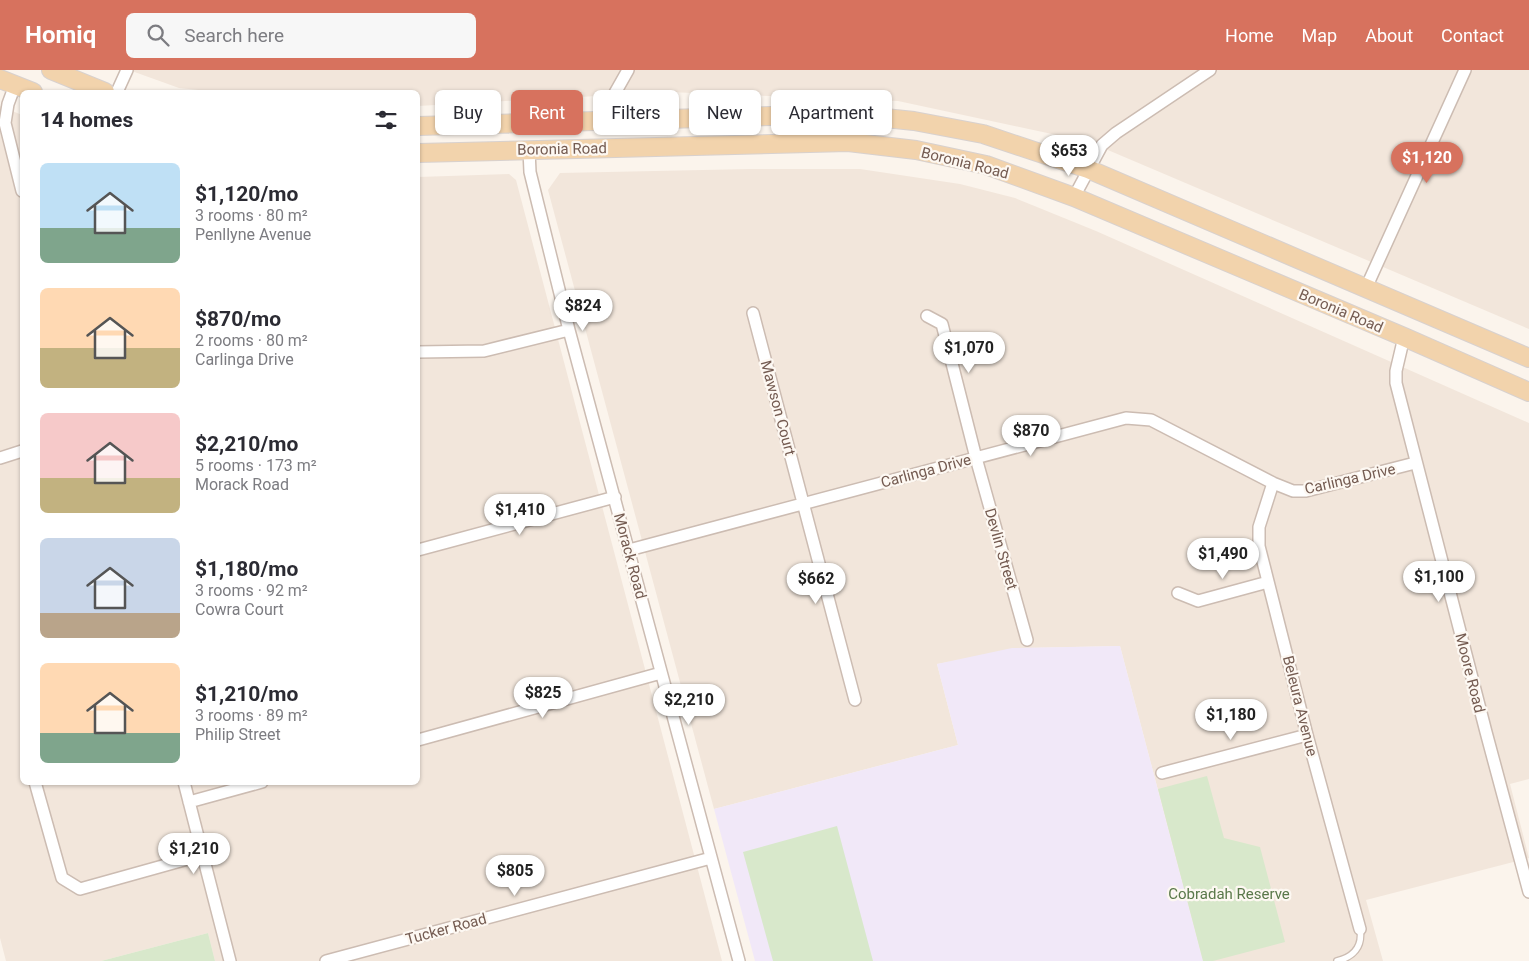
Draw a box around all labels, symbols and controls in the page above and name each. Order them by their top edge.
search box [126,13,476,58]
text: Homiq [25,21,96,49]
icon: search [144,21,172,49]
text: Search here [184,24,284,47]
text: Home [1225,25,1274,46]
text: Map [1302,25,1337,46]
text: About [1365,25,1413,46]
text: Contact [1441,25,1504,46]
chip: Buy [435,90,501,135]
chip: Rent [511,90,583,135]
chip: Filters [593,90,679,135]
chip: New [689,90,761,135]
chip: Apartment [771,90,892,135]
icon: filters [372,106,400,134]
text: 14 homes [40,108,133,132]
pin: $653 [1039,134,1099,177]
street label: Boronia Road [517,139,607,159]
text: $653 [1051,141,1087,160]
pin: $1,120 [1386,142,1468,184]
street label: Boronia Road [919,143,1011,183]
text: $1,120 [1402,148,1452,167]
text: $1,120/mo [195,182,298,206]
icon: home [80,183,140,243]
text: 3 rooms · 80 m² [195,206,308,225]
text: Penllyne Avenue [195,225,311,244]
street label: Boronia Road [1296,285,1386,337]
pin: $824 [553,290,613,332]
text: $824 [565,296,601,315]
text: $870/mo [195,307,281,331]
icon: home [80,308,140,368]
text: 2 rooms · 80 m² [195,331,308,350]
pin: $1,070 [928,332,1010,374]
text: $1,070 [944,338,994,357]
text: Carlinga Drive [195,350,294,369]
street label: Mawson Court [757,358,799,458]
pin: $870 [1001,414,1061,457]
text: $870 [1013,421,1049,440]
text: $2,210/mo [195,432,298,456]
icon: home [80,433,140,493]
street label: Carlinga Drive [879,450,973,492]
text: 5 rooms · 173 m² [195,456,317,475]
street label: Carlinga Drive [1303,460,1397,498]
text: Morack Road [195,475,289,494]
pin: $1,410 [479,494,561,536]
text: $1,410 [495,500,545,519]
street label: Devlin Street [981,506,1021,592]
street label: Morack Road [610,511,650,601]
pin: $1,490 [1182,538,1264,580]
text: $1,490 [1198,544,1248,563]
text: $1,180/mo [195,557,298,581]
icon: home [80,558,140,618]
pin: $1,100 [1398,560,1480,603]
pin: $662 [786,562,846,605]
text: $1,100 [1414,567,1464,586]
text: $662 [798,569,834,588]
text: 3 rooms · 92 m² [195,581,308,600]
text: Cowra Court [195,600,284,619]
street label: Moore Road [1451,631,1489,715]
street label: Beleura Avenue [1279,654,1321,758]
pin: $825 [513,676,573,719]
text: $1,210/mo [195,682,298,706]
icon: home [80,683,140,743]
text: $825 [525,683,561,702]
pin: $2,210 [648,684,730,726]
text: $2,210 [664,690,714,709]
pin: $1,180 [1190,698,1272,741]
text: $1,180 [1206,705,1256,724]
text: 3 rooms · 89 m² [195,706,308,725]
text: Philip Street [195,725,281,744]
pin: $1,210 [153,832,235,875]
text: $1,210 [169,839,219,858]
pin: $805 [485,854,545,897]
text: $805 [497,861,533,880]
park label: Cobradah Reserve [1168,885,1290,903]
street label: Tucker Road [404,910,488,948]

